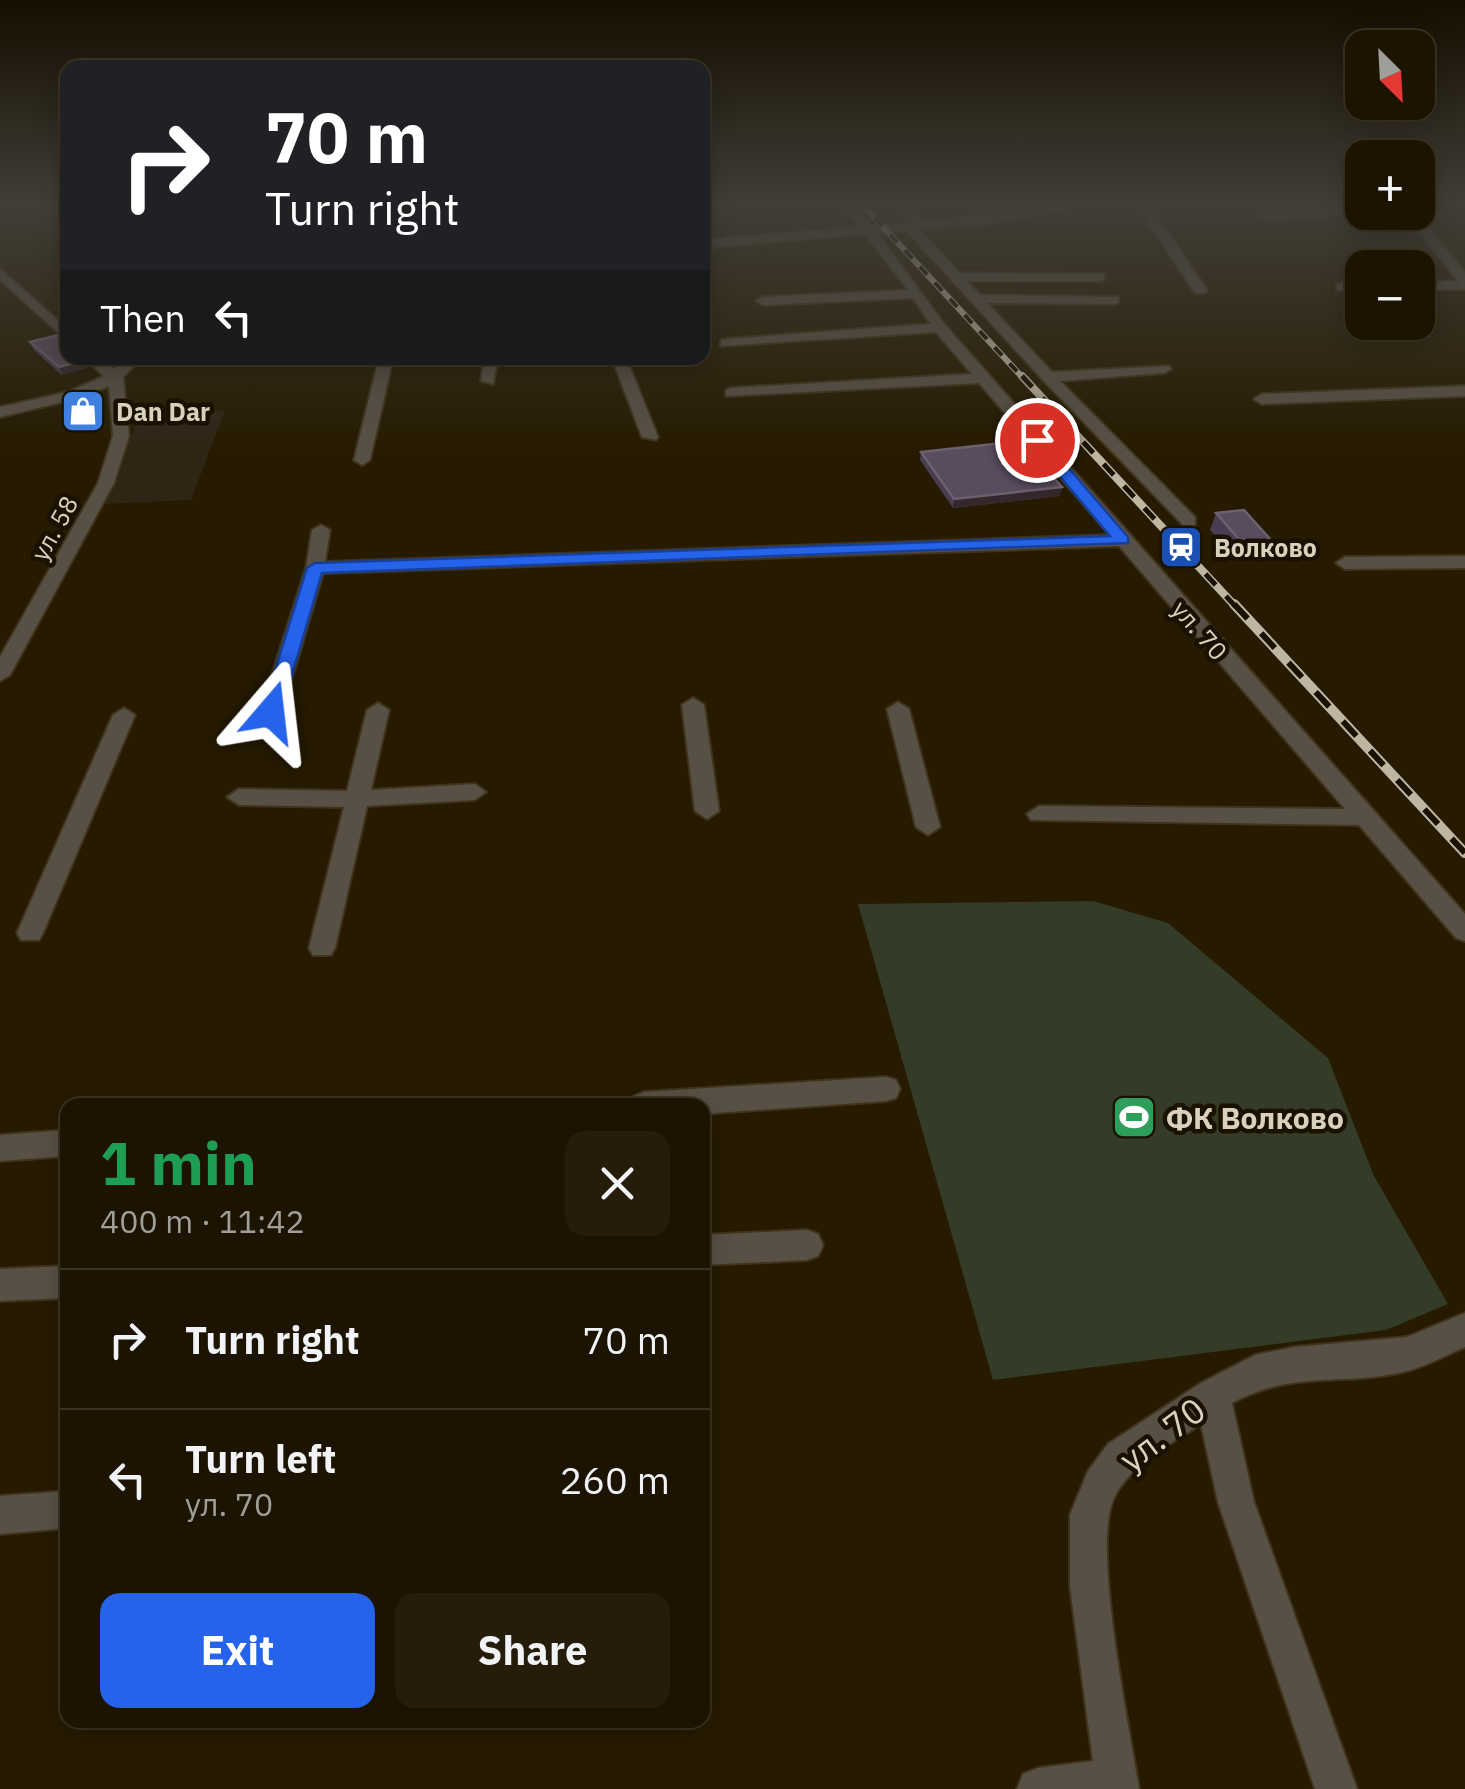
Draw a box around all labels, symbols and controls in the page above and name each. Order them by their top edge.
north arrow [1345,30,1435,120]
map controls [1345,30,1435,340]
text: 70 m [265,91,428,182]
icon: right [100,100,230,230]
button: + [1345,140,1435,230]
text: Turn right [265,179,460,237]
button: − [1345,250,1435,340]
icon: left [206,290,261,345]
text: Then [100,293,186,342]
shop icon: Dan Dar [60,388,106,434]
place label: Dan Dar [116,395,210,428]
pin [995,398,1080,483]
icon: arrive [1010,413,1065,468]
street label: ул. 58 [23,490,85,566]
station icon: Волково [1158,524,1204,570]
place label: Волково [1214,531,1317,564]
street label: ул. 70 [1165,593,1235,667]
position arrow [219,660,323,764]
sports icon: ФК Волково [1111,1094,1157,1140]
place label: ФК Волково [1166,1098,1344,1137]
text: 1 min [100,1123,257,1202]
button: close [565,1131,670,1236]
text: 400 m · 11:42 [100,1200,305,1242]
icon: right [100,1312,155,1367]
text: Turn right [185,1315,360,1364]
text: 70 m [582,1315,670,1364]
street label: ул. 70 [1110,1387,1214,1481]
text: Turn left [185,1434,336,1483]
icon: left [100,1452,155,1507]
text: 260 m [559,1455,670,1504]
text: ул. 70 [185,1483,273,1525]
button: Exit [100,1593,375,1708]
button: Share [395,1593,670,1708]

